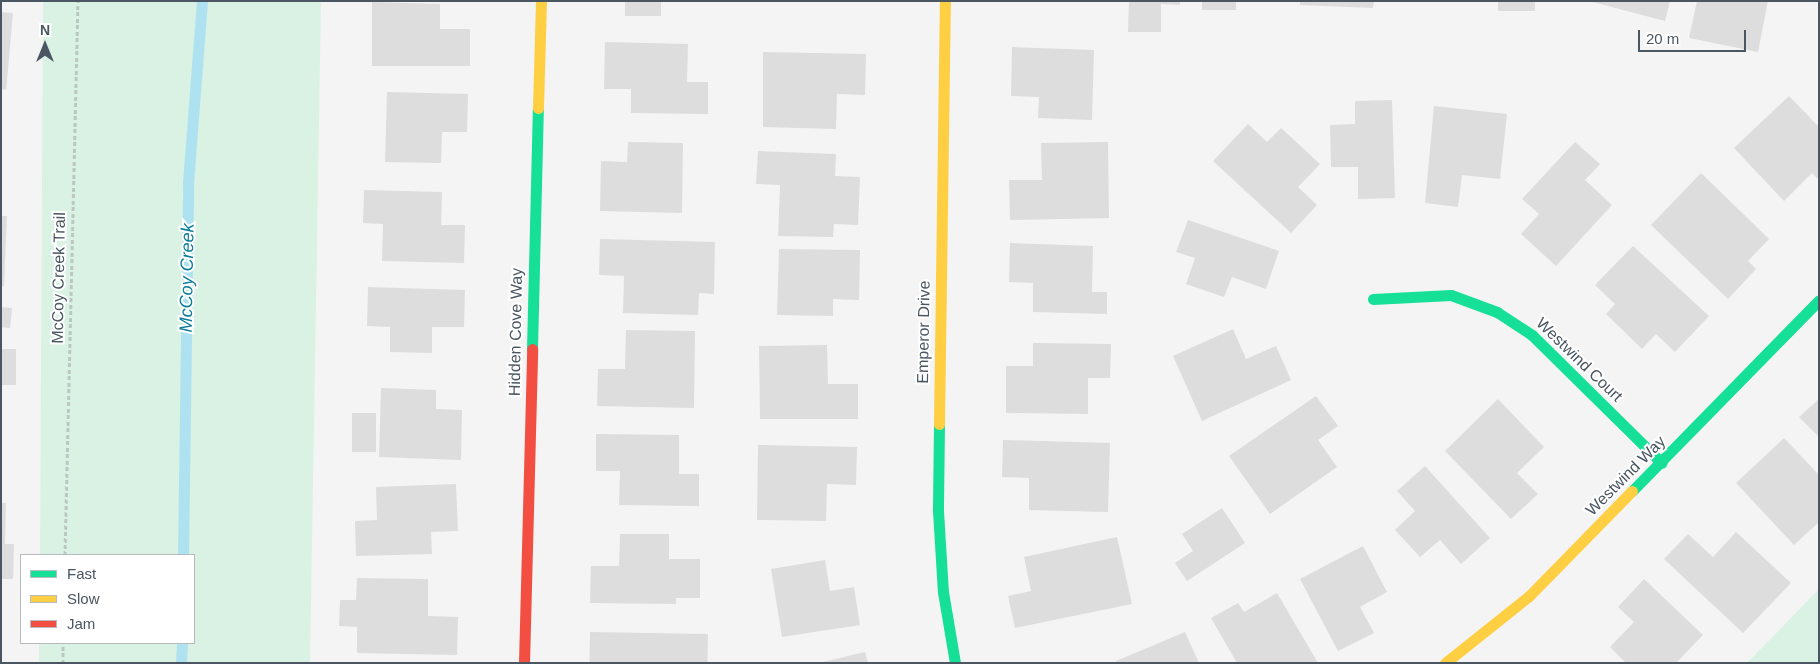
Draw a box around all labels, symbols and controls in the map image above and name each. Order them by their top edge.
north arrow [20,20,70,70]
scale bar [1640,20,1748,52]
text: N [40,22,50,38]
text: 20 m [1646,30,1679,47]
street label: McCoy Creek Trail [48,212,70,344]
water label: McCoy Creek [175,223,199,333]
street label: Hidden Cove Way [505,268,527,396]
street label: Emperor Drive [914,280,934,384]
street label: Westwind Court [1532,314,1626,406]
street label: Westwind Way [1582,432,1670,520]
legend [20,554,195,644]
text: Fast [67,565,96,582]
text: Slow [67,590,100,607]
text: Jam [67,615,95,632]

